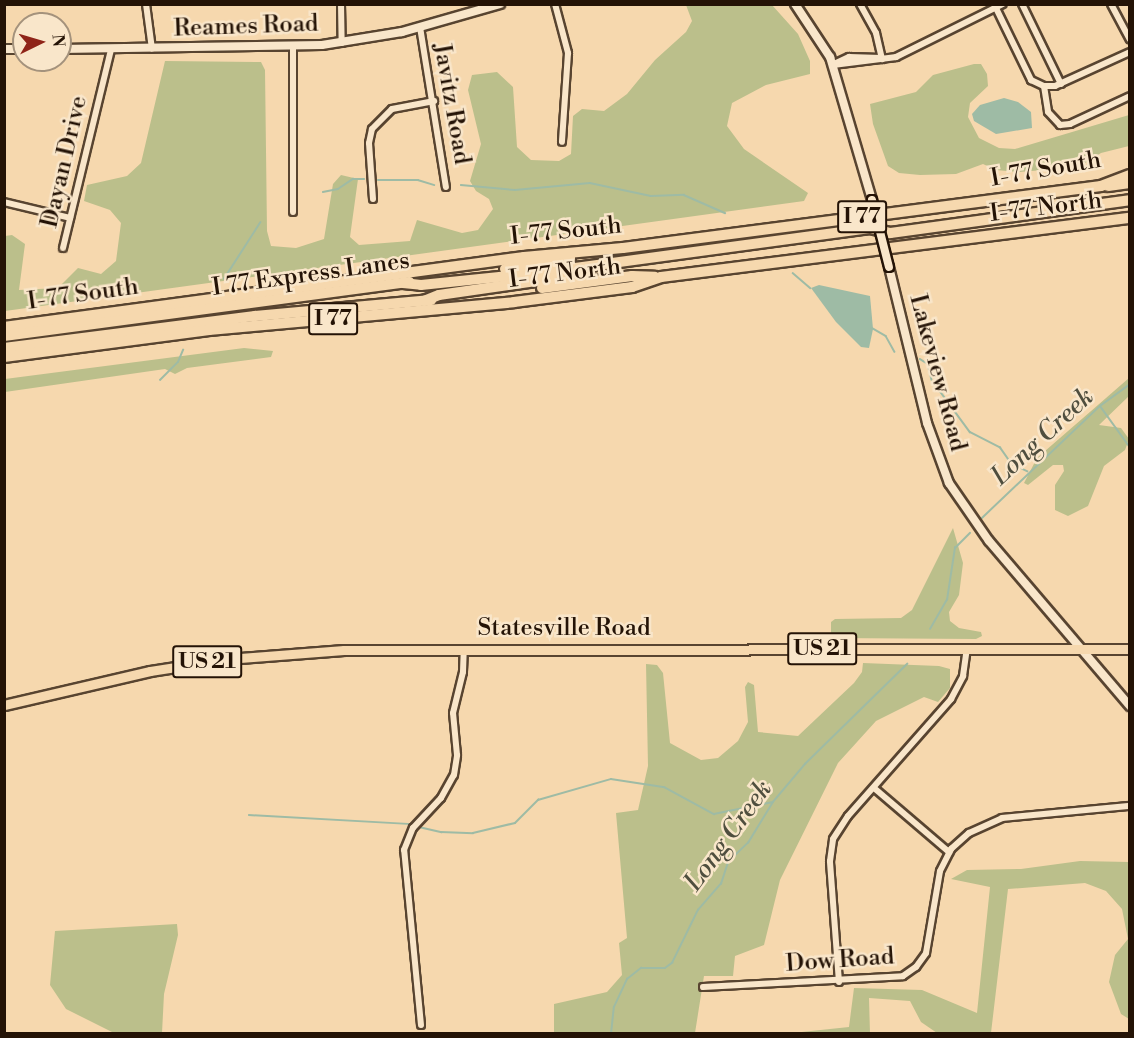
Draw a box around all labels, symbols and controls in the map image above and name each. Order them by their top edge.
street label: Reames Road [173,10,319,44]
north arrow [12,12,72,72]
text: N [47,33,68,48]
street label: Javitz Road [426,41,476,167]
street label: Dayan Drive [36,93,94,231]
street label: I-77 South [988,146,1104,194]
street label: I-77 North [988,187,1104,229]
road number: I 77 [836,198,888,236]
street label: I-77 South [509,212,623,252]
street label: I 77 Express Lanes [210,247,412,303]
street label: I-77 North [507,253,623,295]
street label: I-77 South [26,273,140,317]
street label: Lakeview Road [902,291,972,455]
road number: I 77 [308,300,358,338]
water label: Long Creek [985,382,1101,492]
street label: Statesville Road [477,615,651,643]
road number: US 21 [786,630,858,668]
road number: US 21 [171,643,243,681]
water label: Long Creek [679,775,779,897]
street label: Dow Road [785,943,895,979]

